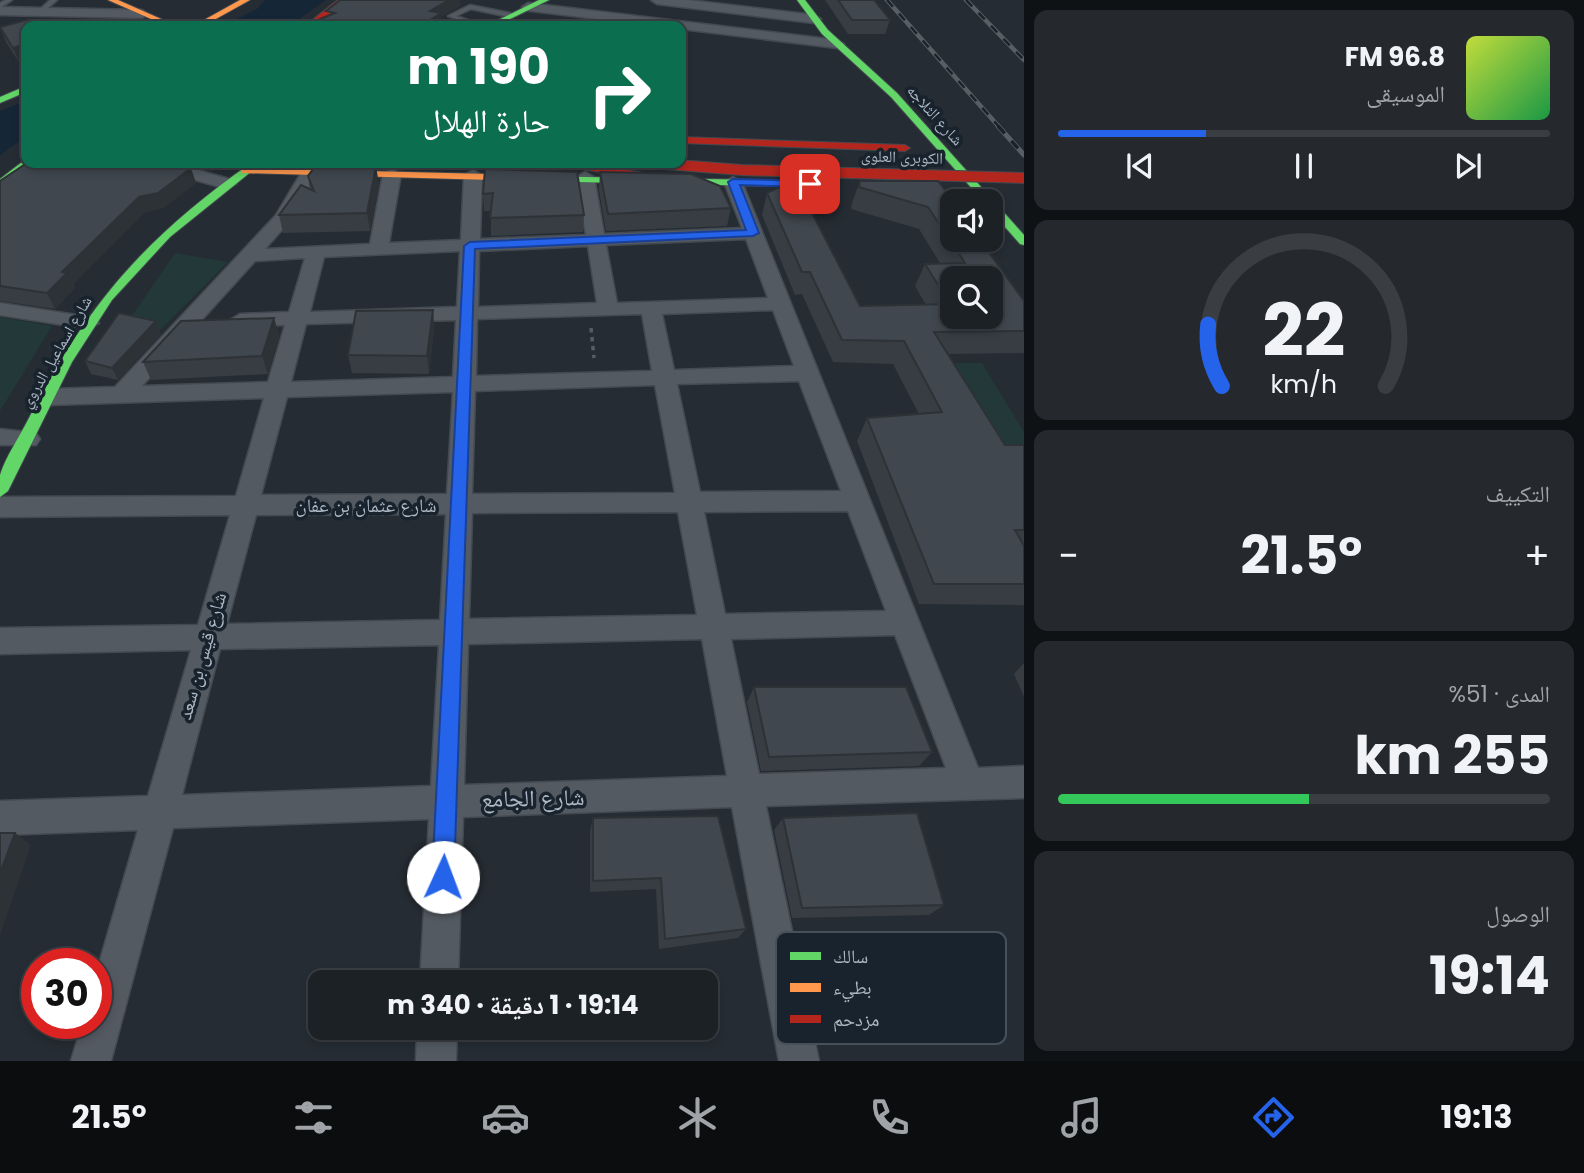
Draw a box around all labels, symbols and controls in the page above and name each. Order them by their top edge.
text: 190 m [407,33,550,101]
text: 96.8 FM [1345,39,1445,75]
icon: right [574,49,665,140]
text: الموسيقى [1366,78,1445,110]
street label: شارع الثلاجه [901,80,969,150]
text: حارة الهلال [422,98,550,143]
street label: الكوبرى العلوى [861,144,943,170]
icon: previous [1121,147,1159,185]
icon: pause [1285,147,1323,185]
icon: next [1449,147,1487,185]
pin [780,154,840,214]
icon: arrive [791,165,829,203]
map controls [940,189,1003,329]
button: sound [940,189,1003,252]
button: search [940,266,1003,329]
text: 22 [1262,281,1346,382]
street label: شارع اسماعيل الدروي [15,292,98,413]
text: km/h [1271,367,1337,402]
text: التكييف [1485,478,1550,510]
street label: شارع عثمان بن عفان [296,492,436,519]
text: 21.5° [1241,519,1362,592]
text: − [1058,529,1079,582]
text: + [1524,529,1550,582]
street label: شارع قيس بن سعد [171,589,233,723]
text: المدى · 51% [1449,678,1550,710]
text: 255 km [1354,719,1550,792]
street label: شارع الجامع [481,781,585,815]
position arrow [406,840,480,914]
text: الوصول [1486,898,1550,930]
legend [776,932,1006,1044]
text: 19:14 [1429,939,1550,1012]
text: سالك [833,943,868,970]
speed limit sign: 30 [21,948,112,1039]
text: بطيء [833,974,872,1003]
text: 19:14 · 1 دقيقة · 340 m [387,987,639,1023]
text: مزدحم [833,1006,879,1033]
icon: filters [289,1093,338,1142]
icon: car [481,1093,530,1142]
icon: climate [673,1093,722,1142]
icon: phone [865,1093,914,1142]
icon: music [1057,1093,1106,1142]
icon: directions [1249,1093,1298,1142]
text: 21.5° [72,1094,146,1139]
text: 19:13 [1440,1094,1513,1139]

